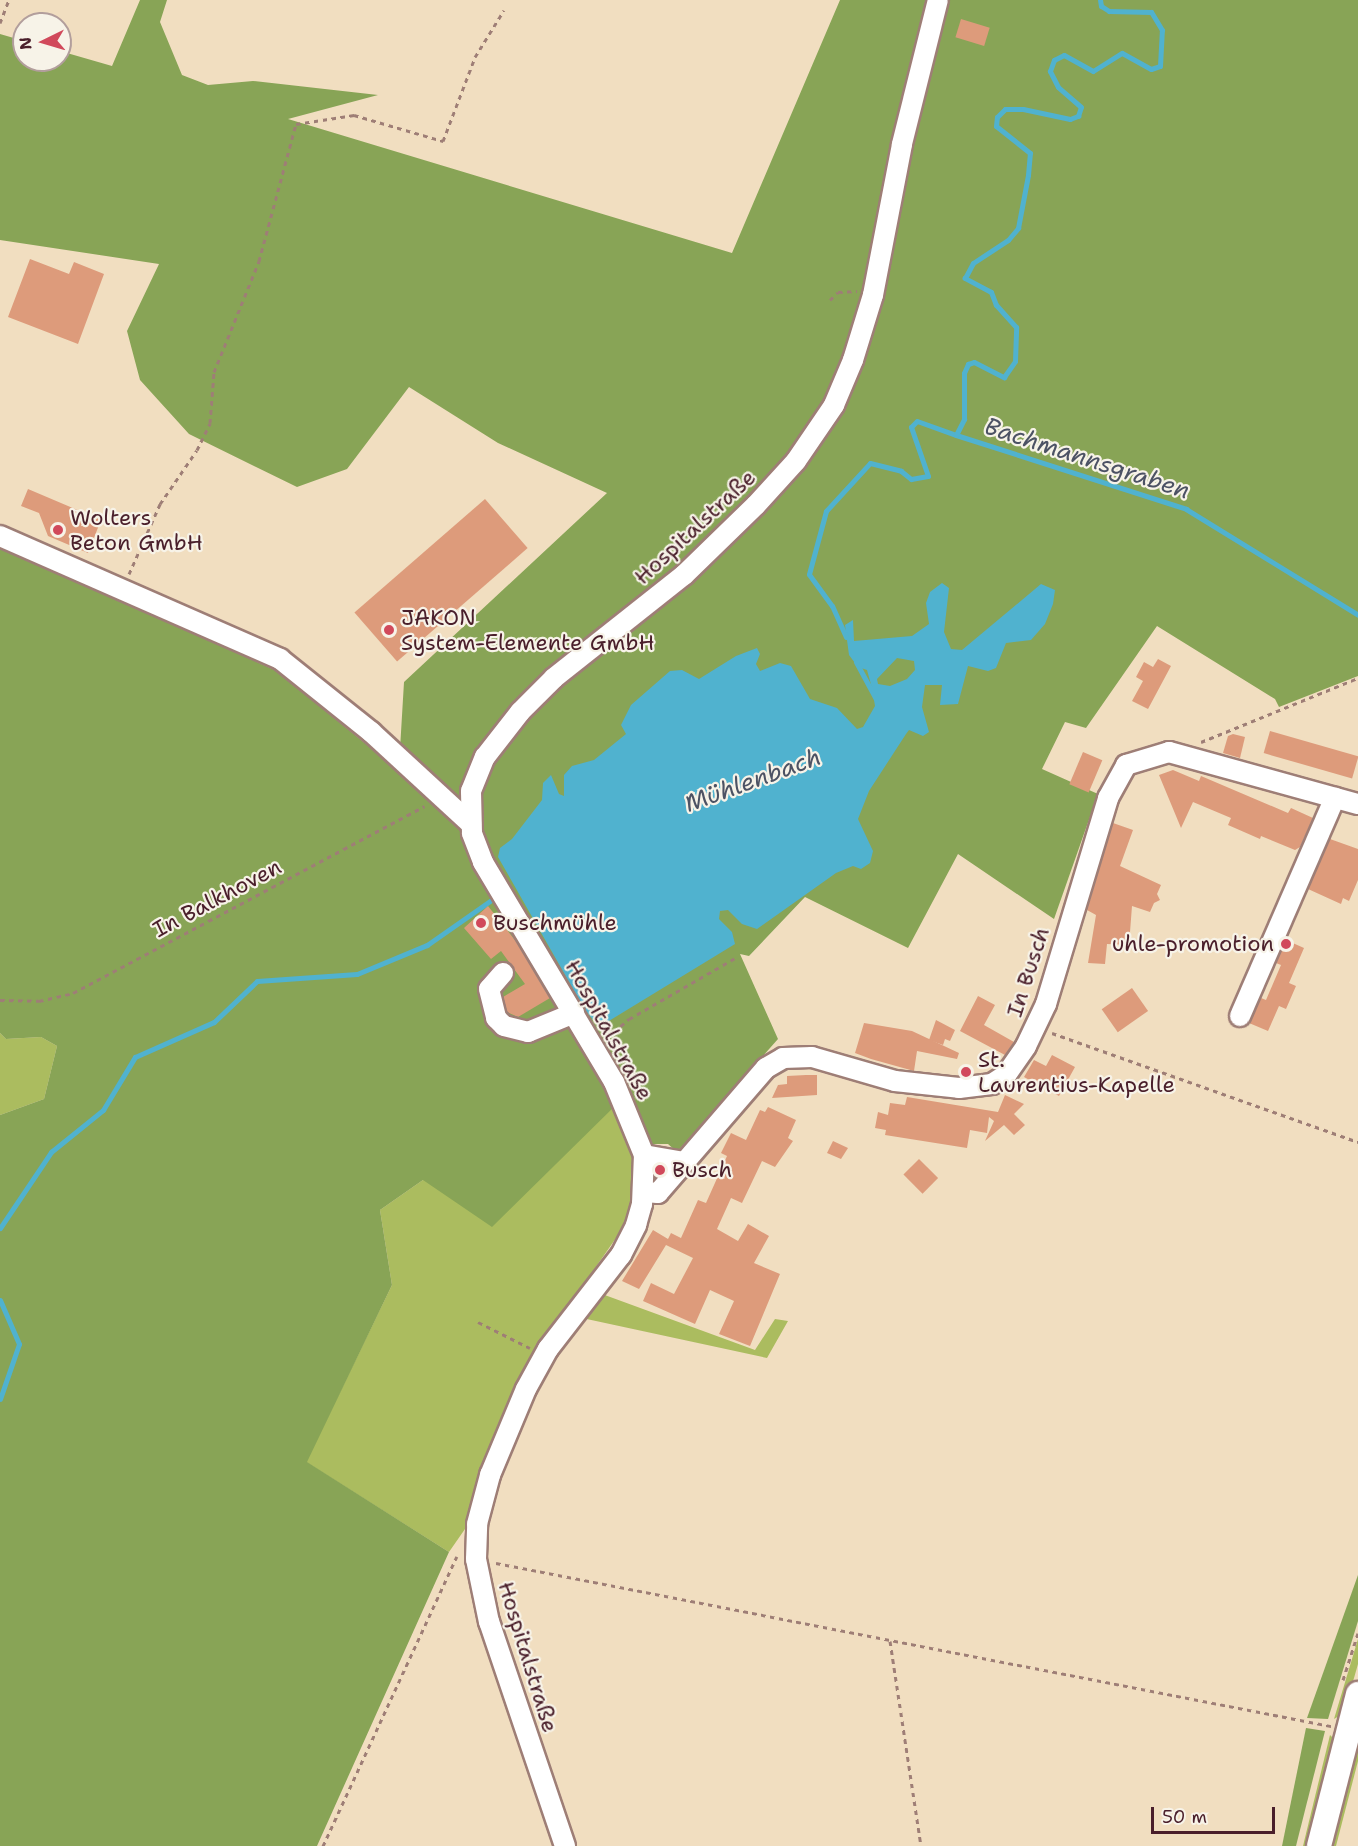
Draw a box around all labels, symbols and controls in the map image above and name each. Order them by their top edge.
north arrow [12,12,72,72]
text: N [15,36,37,51]
water label: Bachmannsgraben [981,412,1193,506]
street label: Hospitalstraße [629,464,761,590]
place label: Wolters Beton GmbH [70,504,203,556]
marker: Wolters Beton GmbH [51,523,65,537]
place label: JAKON System-Elemente GmbH [401,604,655,656]
marker: JAKON System-Elemente GmbH [382,623,396,637]
water label: Mühlenbach [681,743,825,819]
street label: In Balkhoven [148,853,286,943]
place label: Buschmühle [493,910,617,936]
marker: Buschmühle [474,916,488,930]
street label: In Busch [1001,924,1055,1020]
place label: uhle-promotion [1112,931,1274,957]
marker: uhle-promotion [1279,937,1293,951]
street label: Hospitalstraße [560,955,658,1105]
place label: St. Laurentius-Kapelle [978,1046,1175,1098]
marker: St. Laurentius-Kapelle [959,1065,973,1079]
place label: Busch [672,1157,732,1183]
marker: Busch [653,1163,667,1177]
street label: Hospitalstraße [493,1578,563,1736]
scale bar [1154,1795,1278,1833]
text: 50 m [1162,1805,1207,1829]

